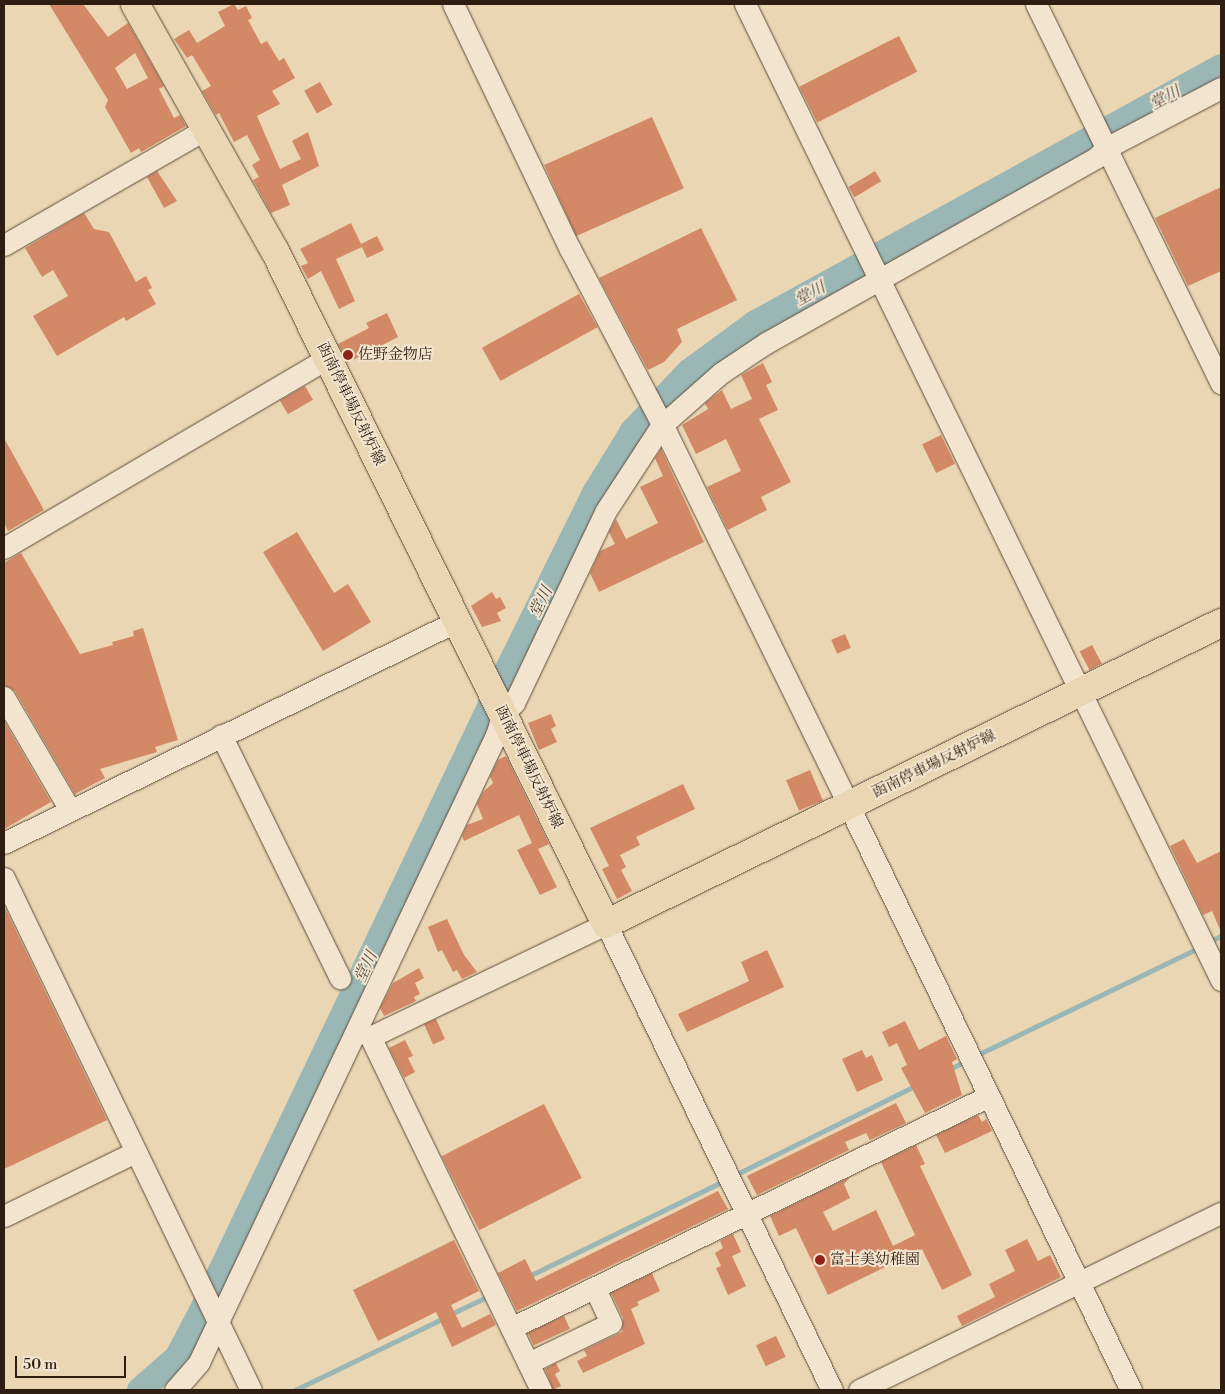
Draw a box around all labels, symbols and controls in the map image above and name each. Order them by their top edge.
water label: 堂川 [1146,82,1184,114]
water label: 堂川 [791,278,829,310]
street label: 函南停車場反射炉線 [313,339,389,469]
place label: 佐野金物店 [358,346,433,364]
marker: 佐野金物店 [342,349,354,361]
water label: 堂川 [525,583,557,621]
street label: 函南停車場反射炉線 [491,702,567,832]
street label: 函南停車場反射炉線 [869,726,999,802]
water label: 堂川 [351,948,381,986]
place label: 富士美幼稚園 [830,1251,920,1269]
marker: 富士美幼稚園 [814,1254,826,1266]
scale bar [18,1346,129,1378]
text: 50 m [23,1355,57,1374]

